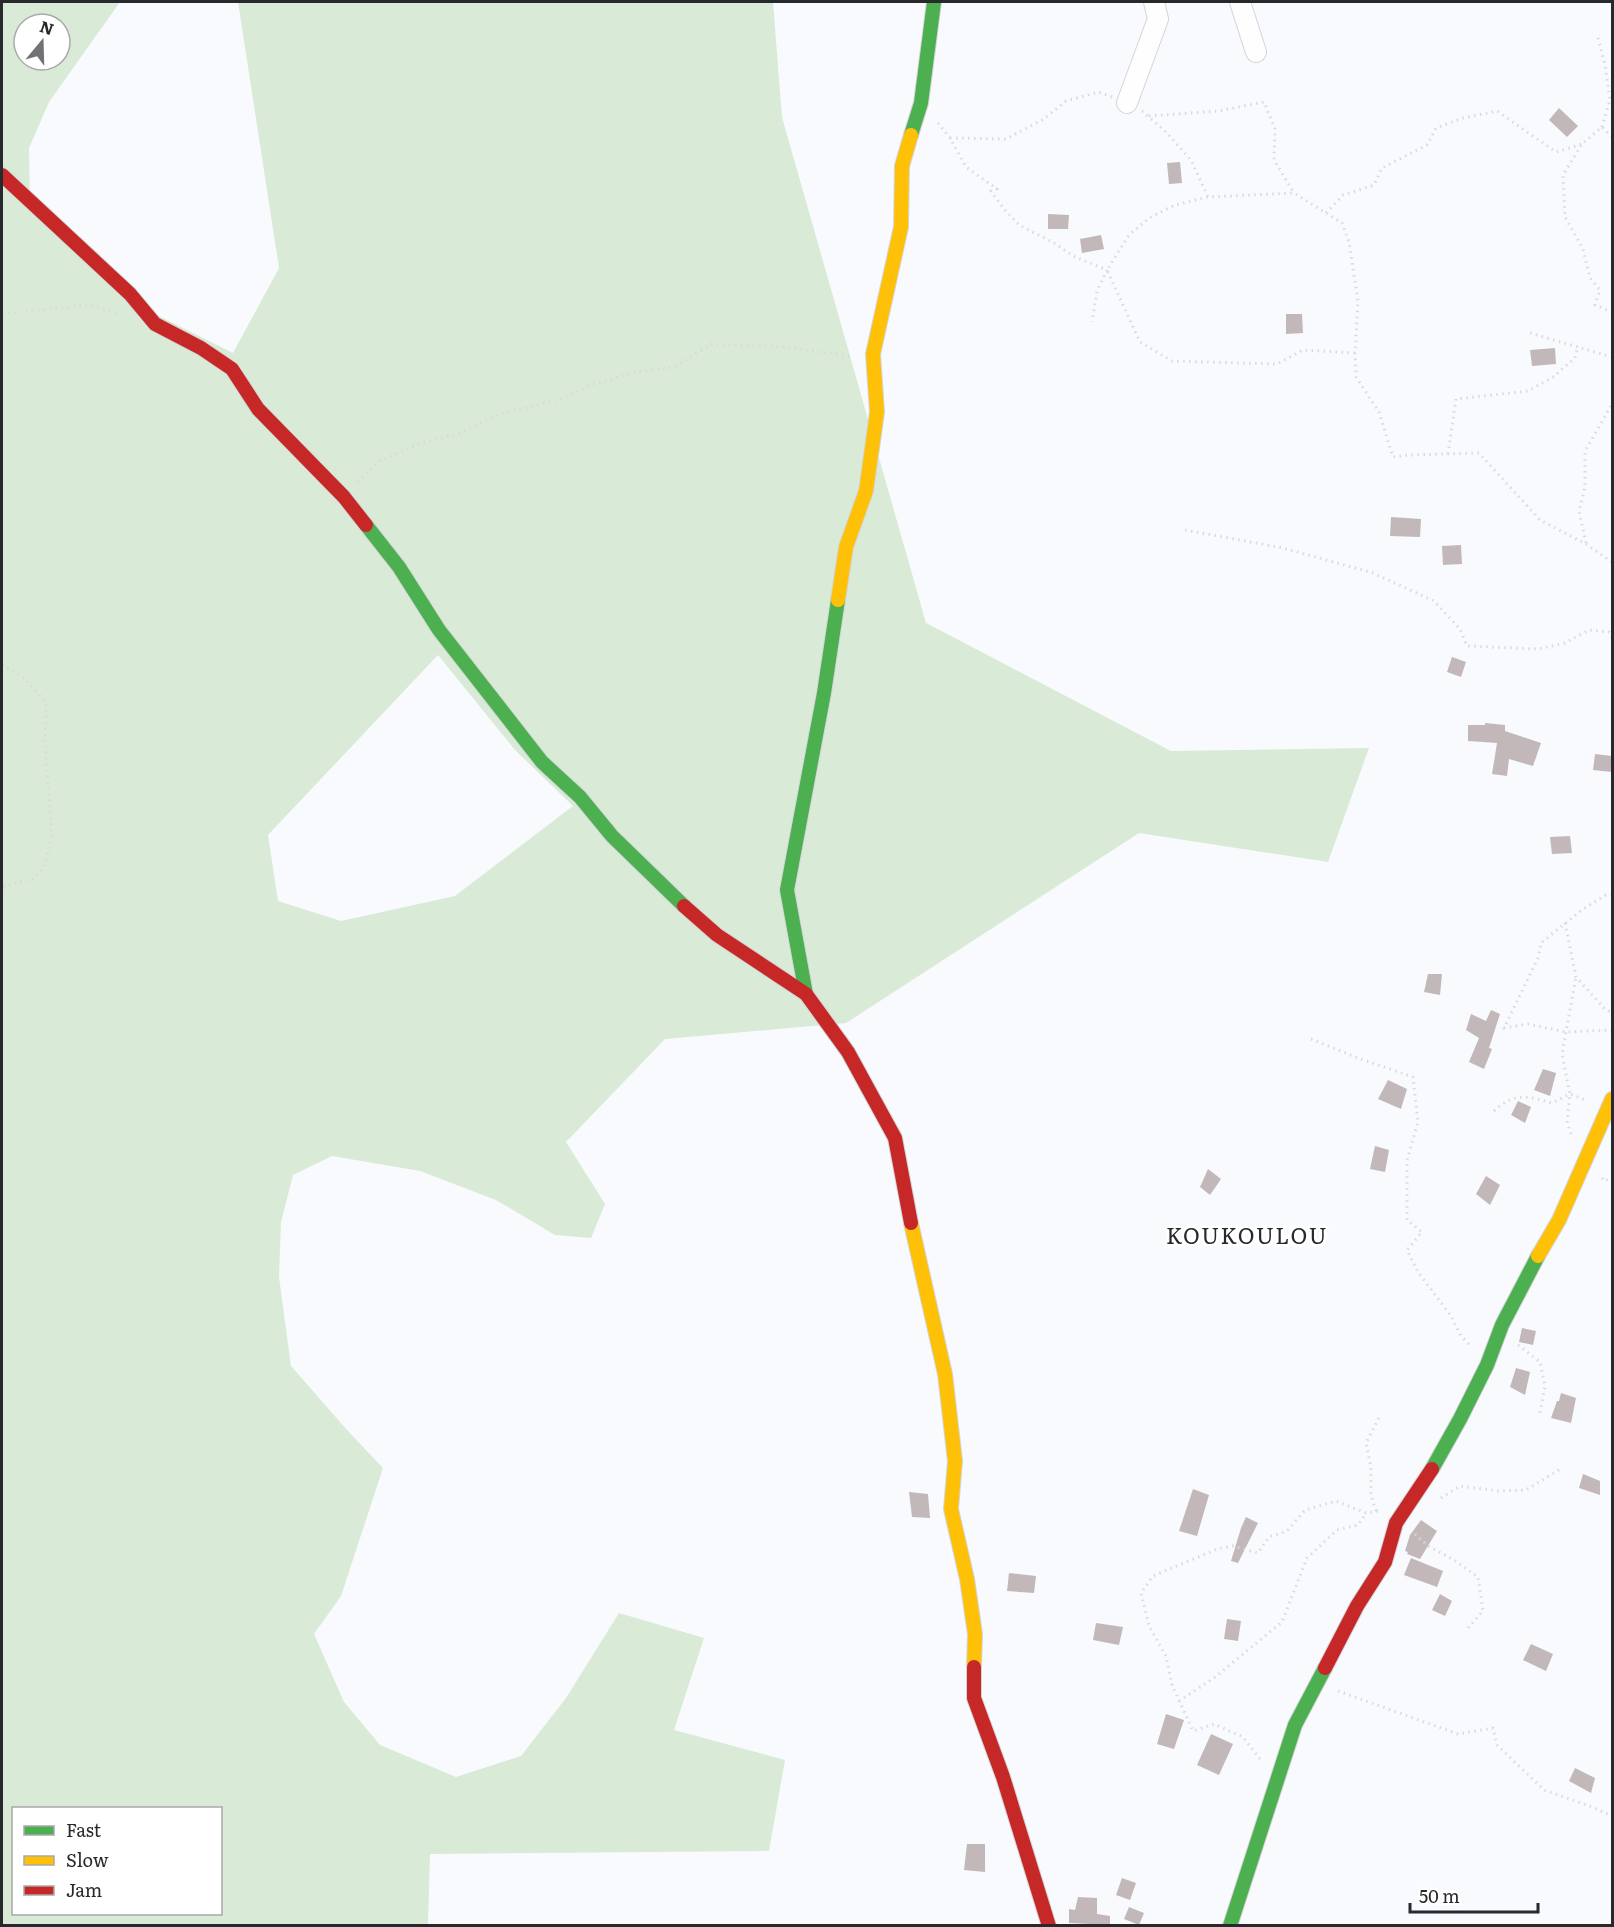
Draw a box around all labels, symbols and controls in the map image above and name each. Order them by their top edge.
north arrow [12,12,72,72]
text: N [37,13,57,40]
district label: KOUKOULOU [1166,1218,1328,1251]
legend [12,1807,222,1915]
text: Fast [66,1816,102,1843]
text: Slow [66,1846,109,1873]
text: Jam [66,1876,102,1903]
scale bar [1410,1876,1538,1914]
text: 50 m [1419,1882,1460,1909]

